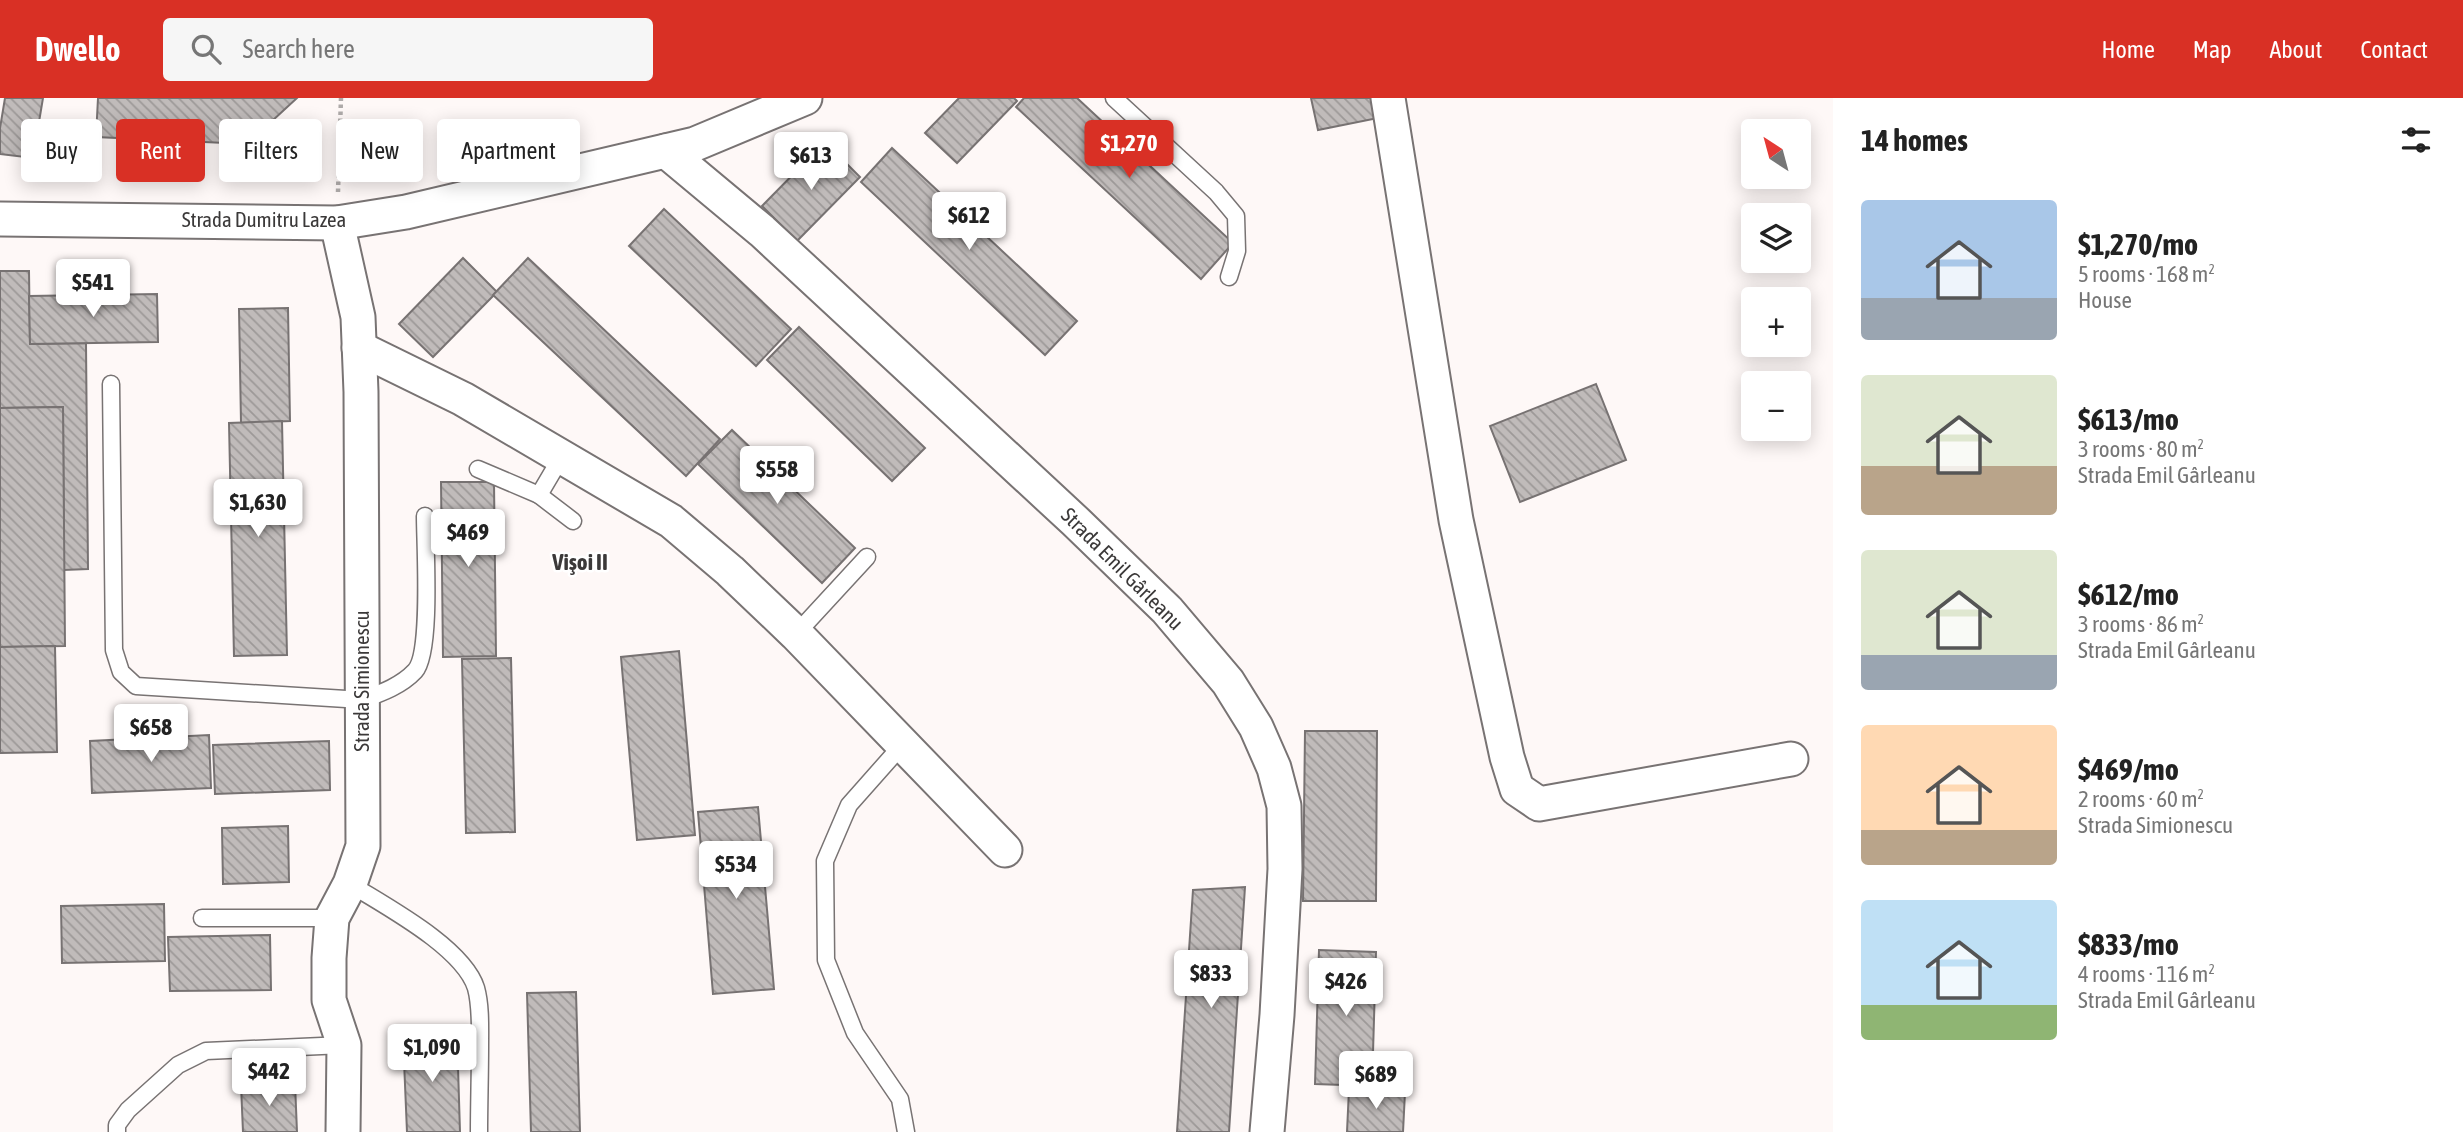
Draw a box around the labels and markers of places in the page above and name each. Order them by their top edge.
pin: $1,270 [1072,120,1186,180]
pin: $613 [770,132,852,192]
pin: $612 [928,192,1010,252]
pin: $541 [52,260,134,319]
pin: $558 [736,446,818,506]
pin: $1,630 [201,480,315,539]
pin: $469 [427,510,509,569]
pin: $658 [110,704,192,764]
pin: $534 [695,842,777,901]
pin: $833 [1170,950,1252,1010]
pin: $426 [1305,958,1387,1018]
pin: $1,090 [375,1024,489,1084]
pin: $442 [228,1048,310,1108]
pin: $689 [1335,1052,1417,1111]

